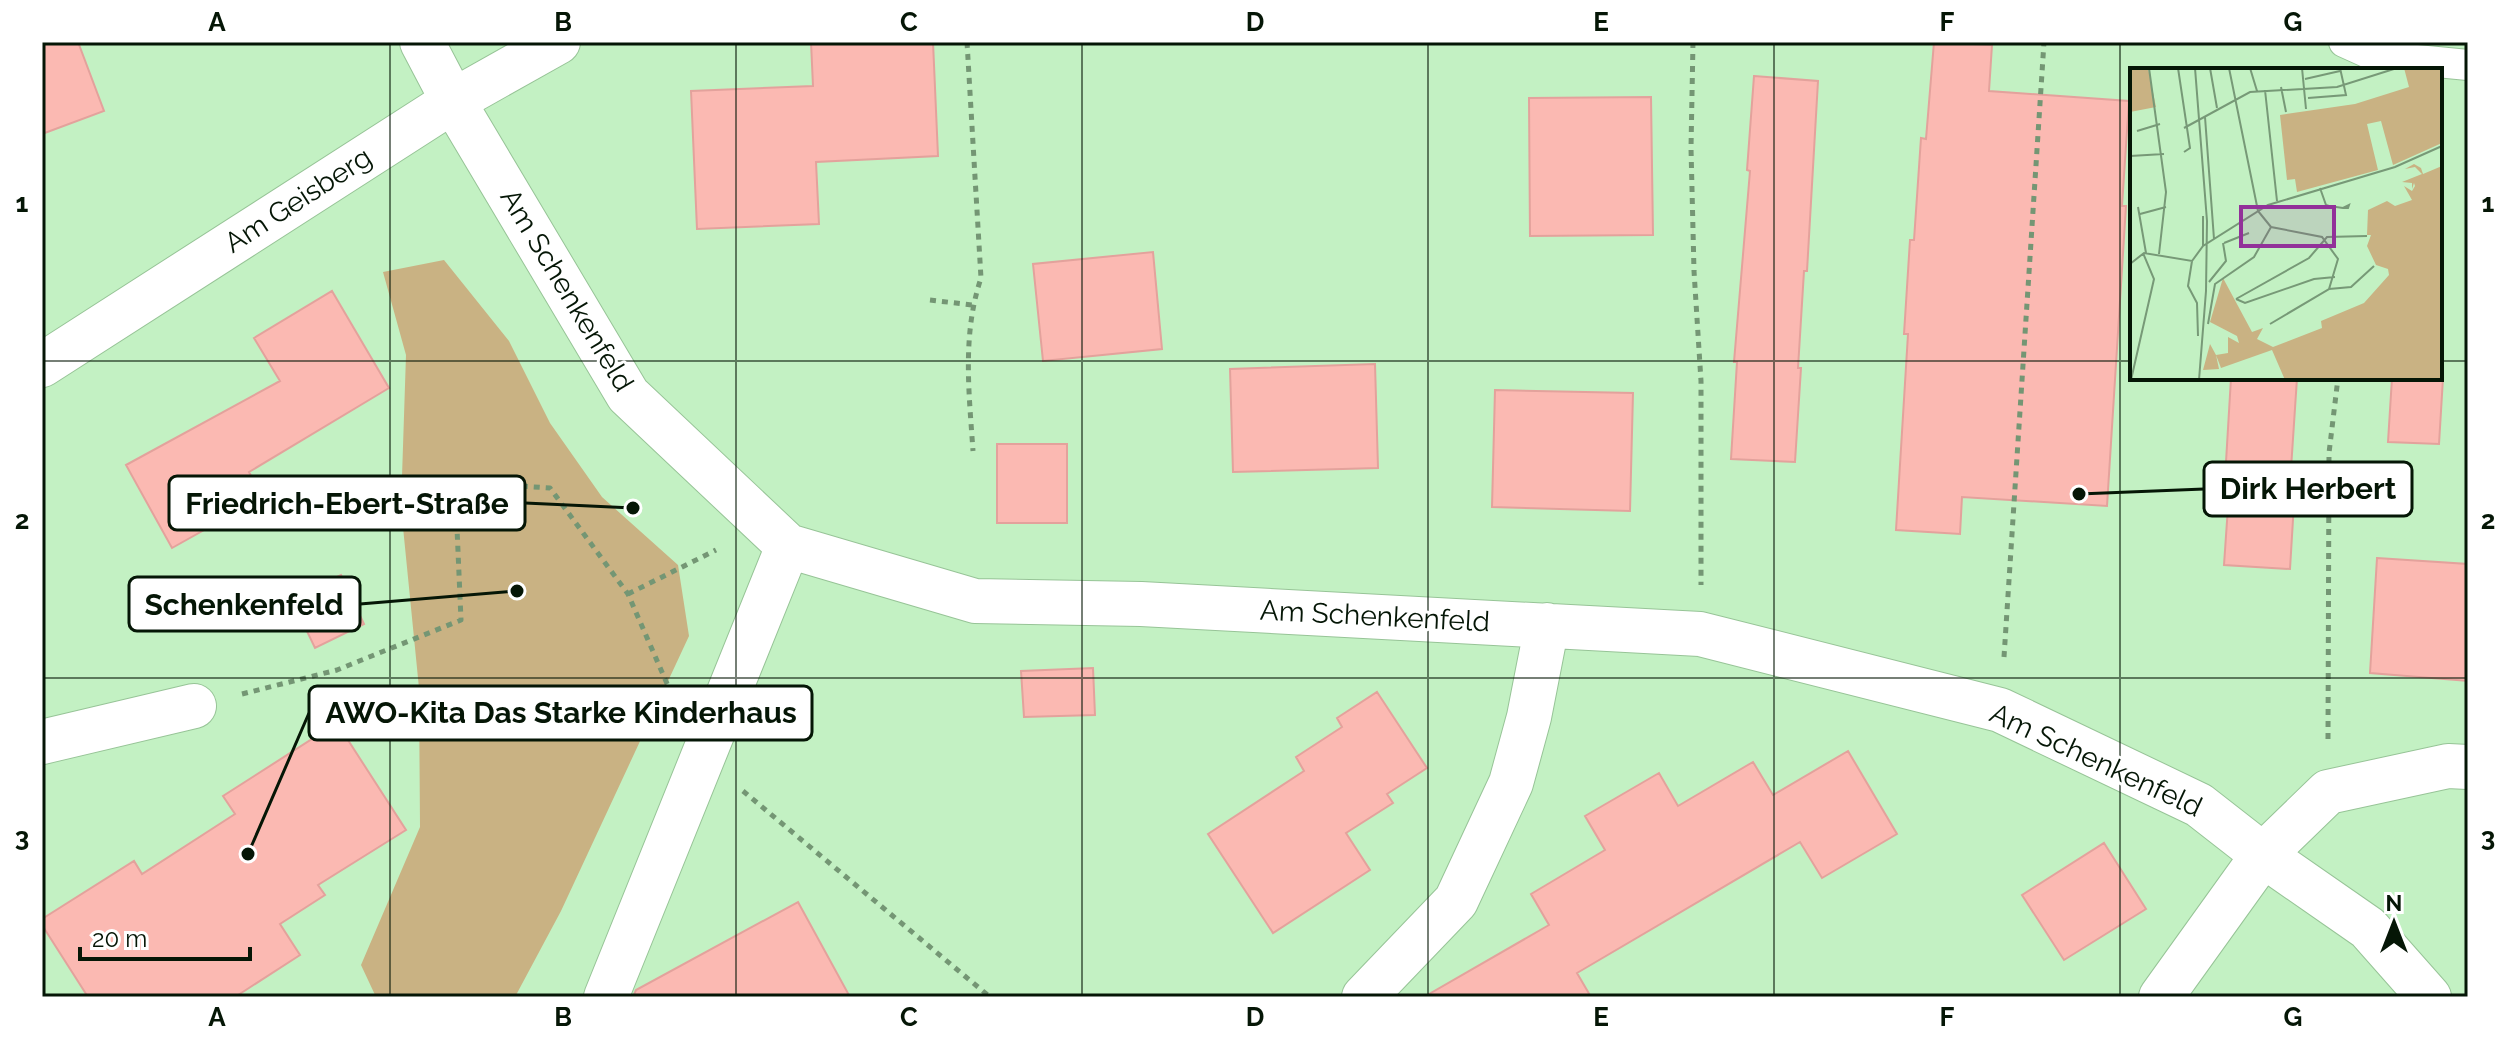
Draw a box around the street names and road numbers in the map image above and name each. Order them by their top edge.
street label: Am Geisberg [218,140,378,260]
street label: Am Schenkenfeld [494,183,640,397]
street label: Am Schenkenfeld [1259,593,1491,639]
street label: Am Schenkenfeld [1985,696,2207,824]

